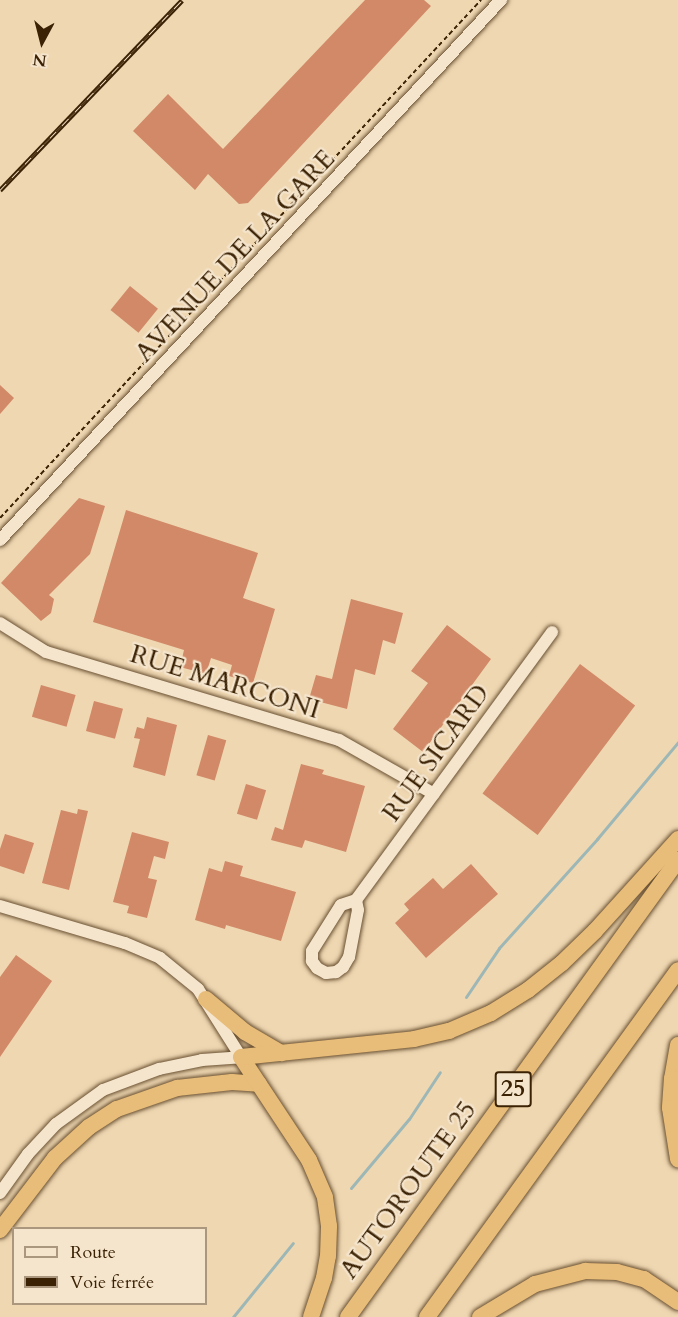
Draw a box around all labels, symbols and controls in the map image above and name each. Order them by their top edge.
north arrow [12,12,72,72]
text: N [32,48,48,72]
street label: AVENUE DE LA GARE [129,143,341,369]
street label: RUE MARCONI [126,638,324,726]
street label: RUE SICARD [376,678,496,828]
road number: 25 [494,1068,532,1110]
street label: AUTOROUTE 25 [333,1095,483,1285]
legend [12,1227,207,1305]
text: Route [70,1240,116,1265]
text: Voie ferrée [70,1270,154,1295]

